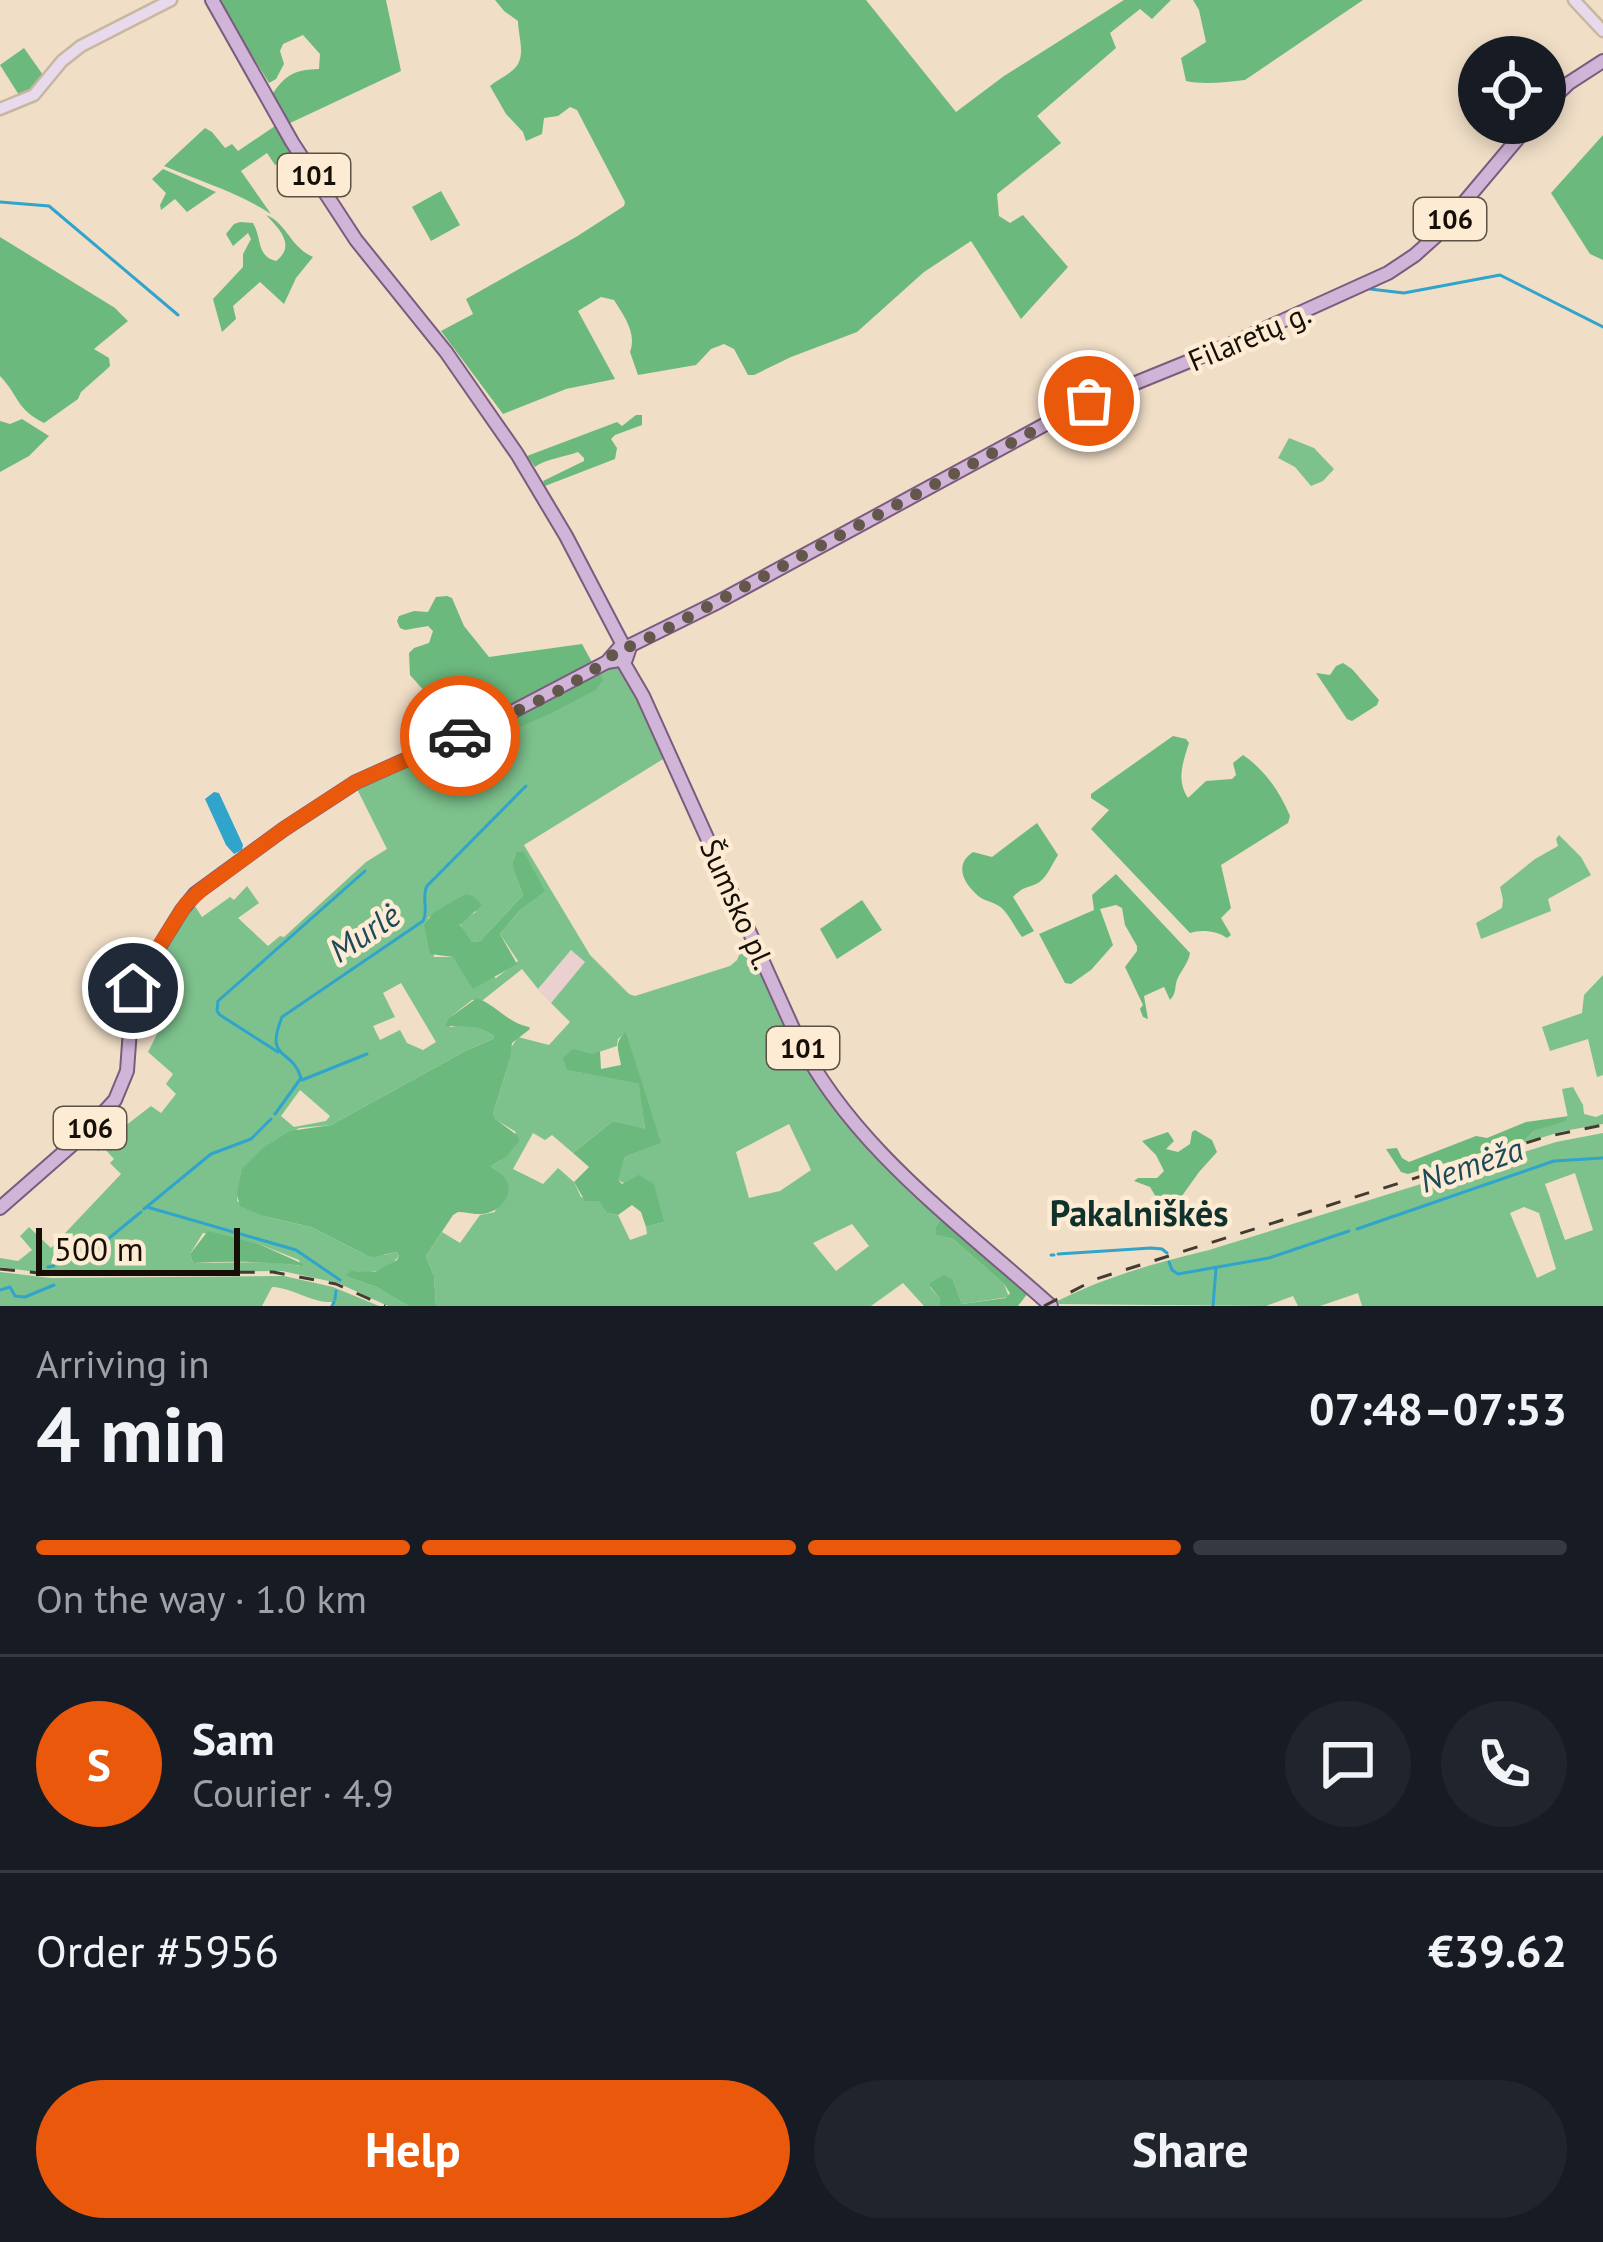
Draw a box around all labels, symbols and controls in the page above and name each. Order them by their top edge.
map controls [1458,36,1566,144]
button: locate [1458,36,1566,144]
road number: 101 [278,154,350,196]
road number: 106 [1414,198,1486,240]
street label: Filaretų g. [1182,293,1316,379]
pin [1038,350,1140,452]
icon: bag [1056,368,1122,434]
courier [400,676,520,796]
icon: car [427,703,493,769]
street label: Šumsko pl. [692,833,784,975]
water label: Murlė [320,892,408,971]
pin [82,937,184,1039]
icon: home [100,955,166,1021]
road number: 101 [767,1027,839,1069]
road number: 106 [54,1107,126,1149]
water label: Nemėža [1414,1126,1528,1202]
district label: Pakalniškės [1050,1189,1228,1236]
scale bar [36,1222,240,1275]
text: 500 m [54,1227,144,1270]
text: Arriving in [36,1338,210,1389]
text: 07:48–07:53 [1309,1379,1567,1437]
text: 4 min [36,1383,226,1484]
text: On the way · 1.0 km [36,1573,367,1624]
button: chat [1285,1701,1411,1827]
button: phone [1441,1701,1567,1827]
text: Sam [192,1709,274,1767]
text: S [87,1735,111,1793]
text: Courier · 4.9 [192,1767,394,1818]
text: Order #5956 [36,1921,279,1979]
text: €39.62 [1428,1921,1567,1979]
button: Help [36,2080,790,2218]
button: Share [814,2080,1567,2218]

